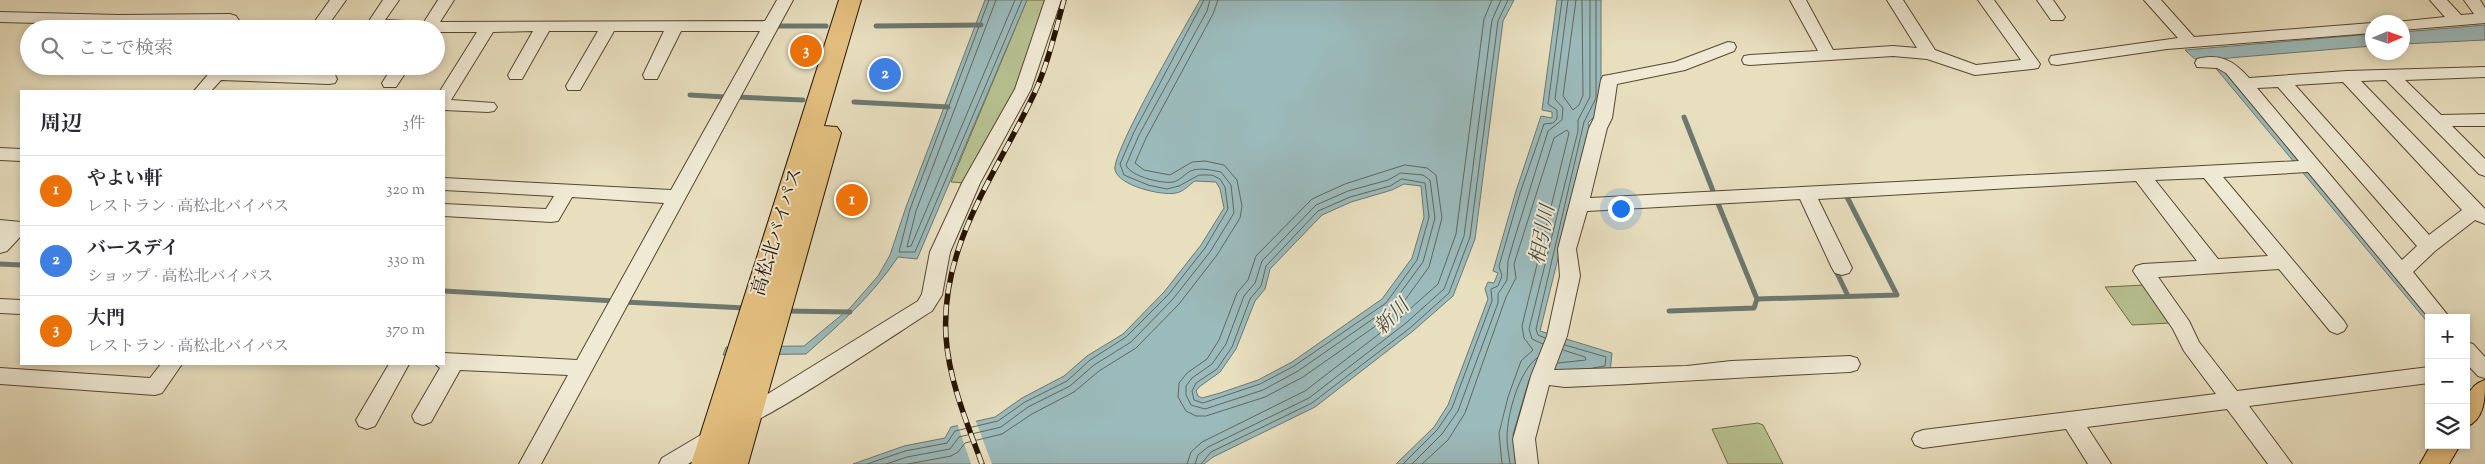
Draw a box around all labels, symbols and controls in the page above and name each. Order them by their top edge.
north arrow [2365,15,2410,60]
search box [20,20,445,75]
pin: 3 [790,32,822,70]
icon: search [38,34,66,62]
text: ここで検索 [78,36,173,63]
pin: 2 [869,55,901,93]
text: 周辺 [40,110,82,140]
text: 3件 [403,113,425,136]
street label: 高松北バイパス [746,165,810,299]
text: やよい軒 [87,166,163,193]
text: 1 [53,179,59,202]
text: 320 m [386,179,425,202]
pin: 1 [836,181,868,219]
text: レストラン · 高松北バイパス [87,196,289,219]
your location [1608,196,1634,222]
water label: 相引川 [1524,201,1564,267]
text: バースデイ [87,236,179,263]
text: 2 [52,249,60,272]
text: 330 m [387,249,425,272]
text: ショップ · 高松北バイパス [87,266,273,289]
water label: 新川 [1369,292,1419,342]
text: 大門 [87,306,125,333]
map controls [2425,314,2470,449]
button: + [2425,314,2470,359]
text: 3 [53,319,59,342]
text: 370 m [386,319,425,342]
text: レストラン · 高松北バイパス [87,336,289,359]
button: − [2425,359,2470,404]
button: layers [2425,404,2470,449]

